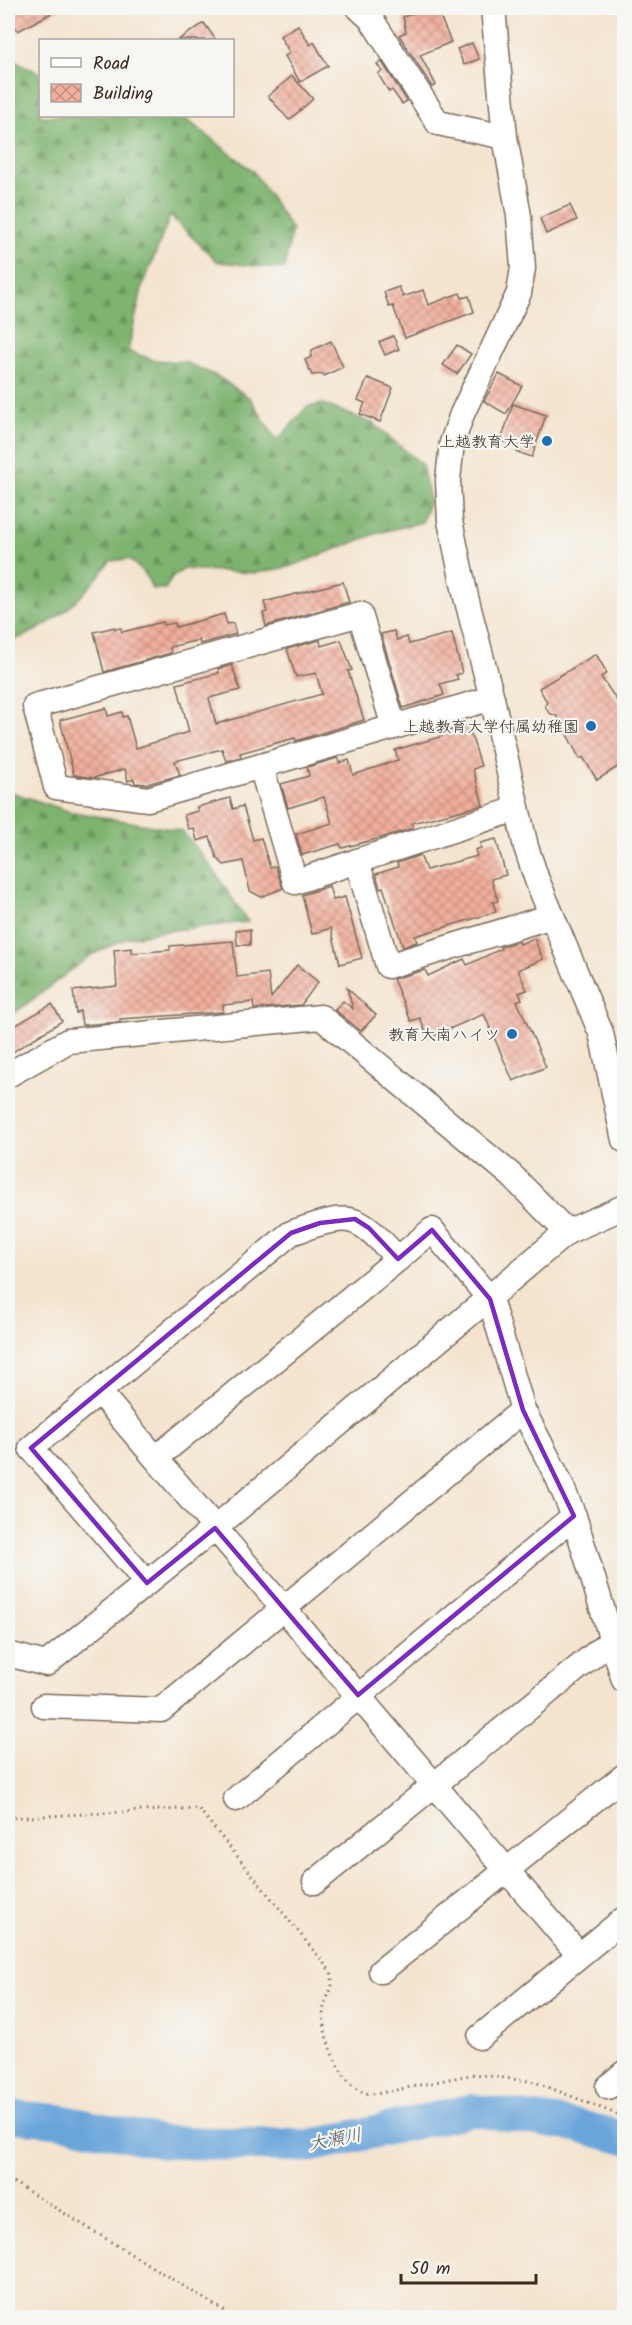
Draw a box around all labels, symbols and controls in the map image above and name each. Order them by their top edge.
legend [39,39,234,117]
text: Road [93,50,130,79]
text: Building [93,80,153,109]
place label: 上越教育大学 [439,430,535,455]
marker: 上越教育大学 [540,434,554,448]
place label: 上越教育大学付属幼稚園 [403,715,579,740]
marker: 上越教育大学付属幼稚園 [584,719,598,733]
place label: 教育大南ハイツ [388,1023,500,1048]
marker: 教育大南ハイツ [505,1027,519,1041]
water label: 大瀬川 [306,2121,365,2160]
scale bar [401,2247,536,2285]
text: 50 m [410,2255,450,2284]

